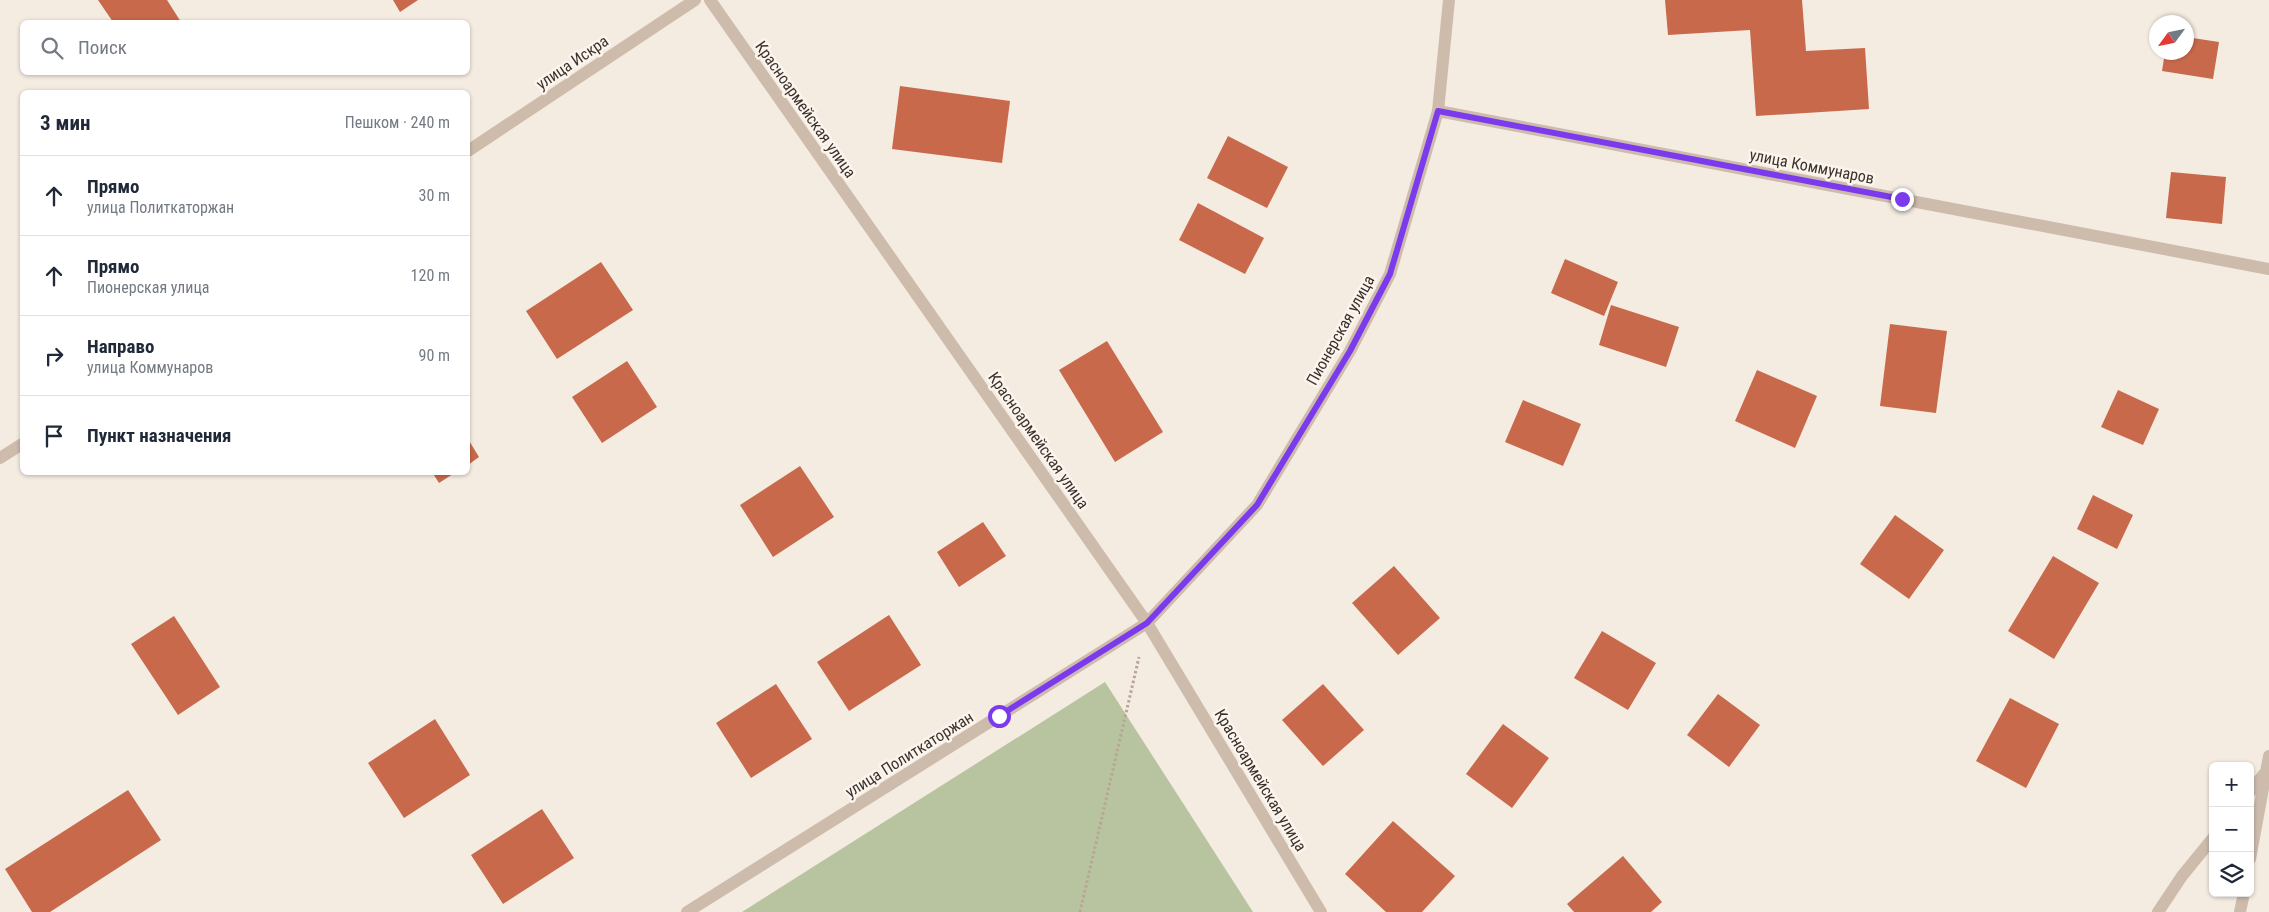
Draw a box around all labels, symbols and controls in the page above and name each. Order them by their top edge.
north arrow [2149,15,2194,60]
search box [20,20,470,75]
street label: улица Искра [533,31,612,93]
icon: search [38,34,66,62]
text: Поиск [78,36,127,59]
street label: Красноармейская улица [751,37,860,181]
text: 3 мин [40,111,90,135]
text: Пешком · 240 m [345,113,450,132]
street label: улица Коммунаров [1748,145,1876,188]
text: Прямо [87,175,140,198]
icon: ahead [40,182,68,210]
text: 30 m [418,186,450,205]
route end [1891,188,1914,211]
text: улица Политкаторжан [87,198,234,217]
text: Прямо [87,255,140,278]
icon: ahead [40,262,68,290]
text: 120 m [411,266,450,285]
street label: Пионерская улица [1302,272,1378,388]
text: Пионерская улица [87,278,209,297]
text: Направо [87,335,154,358]
icon: right [40,342,68,370]
text: 90 m [418,346,450,365]
text: улица Коммунаров [87,358,213,377]
street label: Красноармейская улица [984,368,1093,512]
icon: arrive [40,422,68,450]
text: Пункт назначения [87,424,231,447]
route start [988,705,1011,728]
street label: Красноармейская улица [1211,706,1311,855]
street label: улица Политкаторжан [842,707,977,801]
map controls [2209,762,2254,897]
button: + [2209,762,2254,807]
button: − [2209,807,2254,852]
button: layers [2209,852,2254,897]

